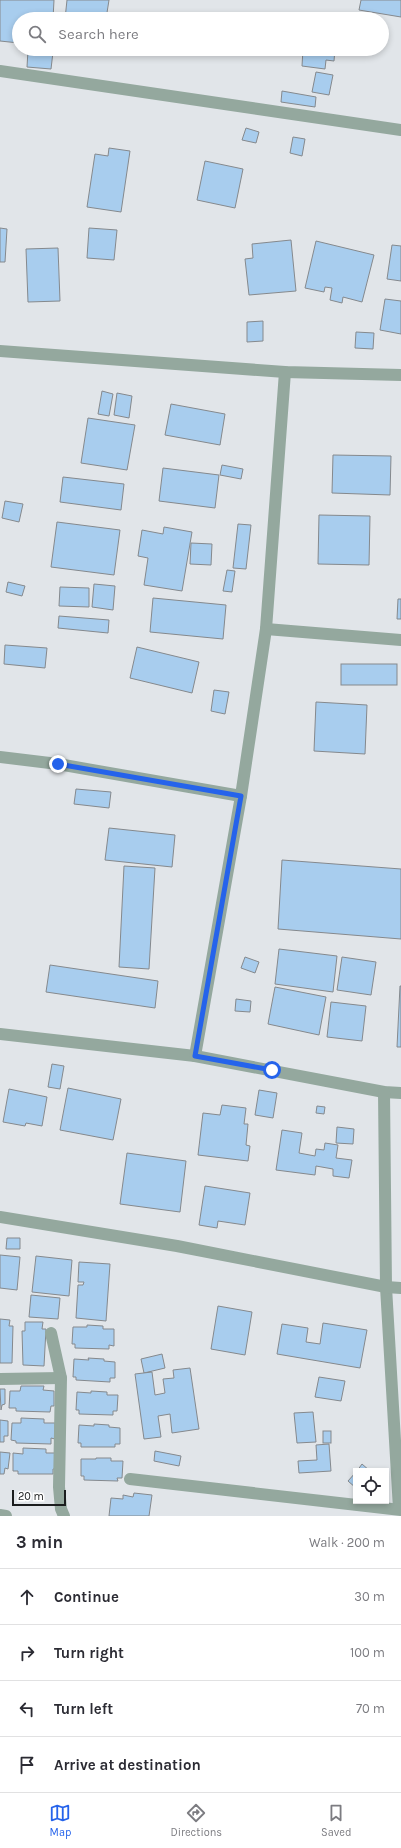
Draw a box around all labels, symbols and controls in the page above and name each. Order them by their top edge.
search box [12,12,389,56]
icon: search [26,23,48,45]
text: Search here [58,25,139,43]
route end [49,755,67,773]
route start [263,1061,281,1079]
map controls [353,1468,389,1504]
button: locate [353,1468,389,1504]
scale bar [12,1488,66,1507]
text: 20 m [18,1490,44,1503]
text: 3 min [16,1532,63,1552]
text: Walk · 200 m [309,1535,385,1550]
icon: ahead [16,1586,38,1608]
text: Continue [54,1588,119,1606]
text: 30 m [354,1589,385,1604]
icon: right [16,1642,38,1664]
text: Turn right [54,1644,124,1662]
text: 100 m [350,1645,385,1660]
icon: left [16,1698,38,1720]
text: Turn left [54,1700,113,1718]
text: 70 m [356,1701,385,1716]
icon: arrive [16,1754,38,1776]
text: Arrive at destination [54,1756,201,1774]
tab: Map [49,1802,71,1839]
tab: Directions [170,1802,222,1839]
tab: Saved [321,1802,352,1839]

